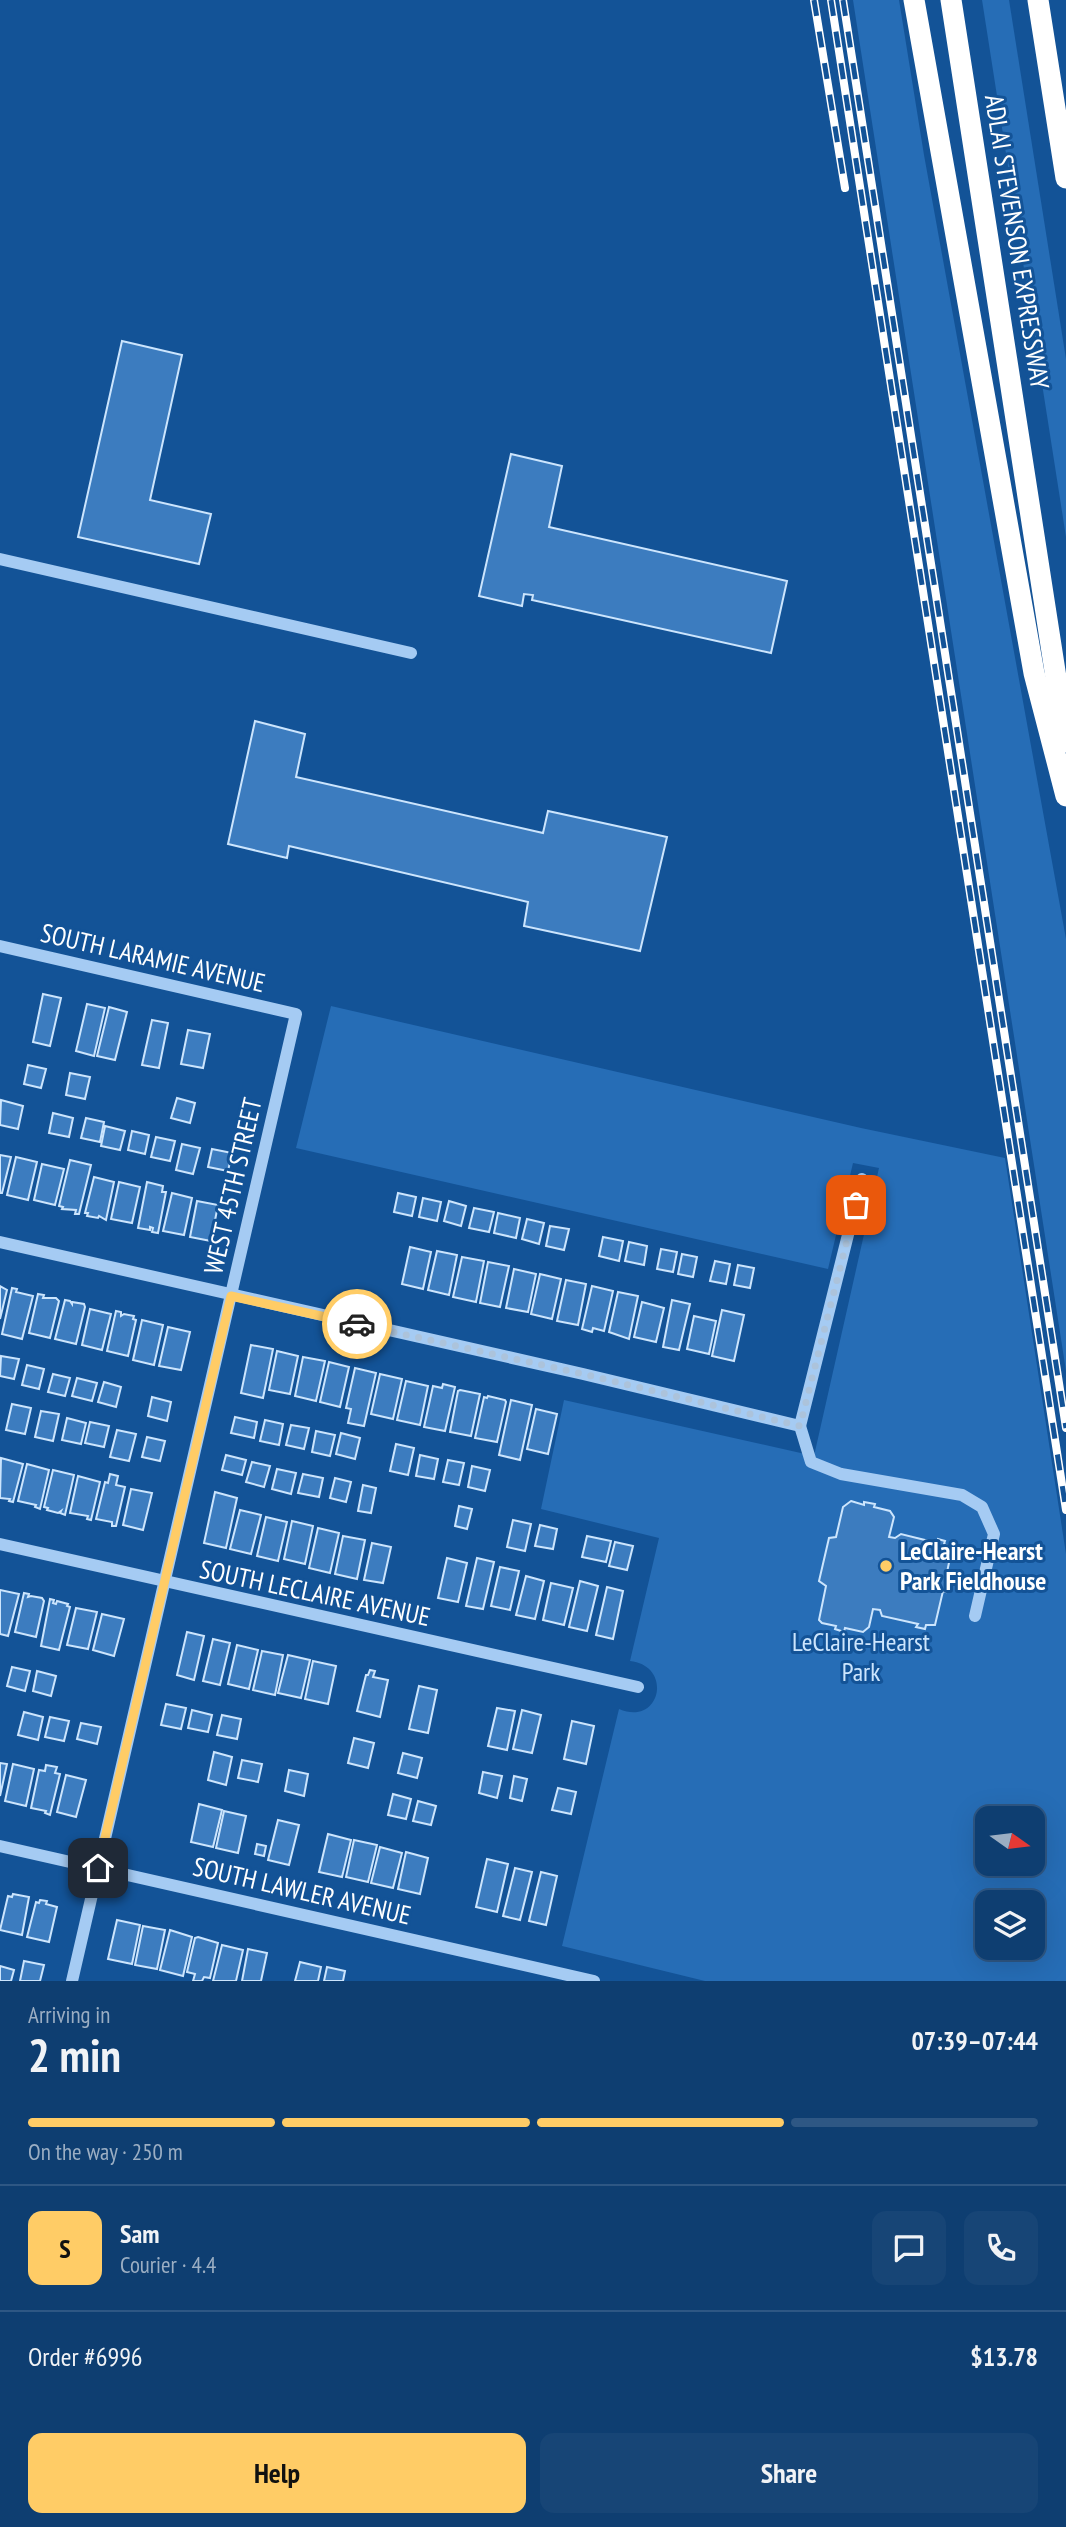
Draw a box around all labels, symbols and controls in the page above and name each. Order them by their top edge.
street label: ADLAI STEVENSON EXPRESSWAY [978,92,1057,392]
street label: SOUTH LARAMIE AVENUE [38,916,268,999]
street label: WEST 45TH STREET [196,1094,269,1277]
pin [826,1175,886,1235]
icon: bag [837,1186,875,1224]
courier [322,1289,392,1359]
icon: car [338,1305,376,1343]
place label: LeClaire-Hearst Park Fieldhouse [900,1534,1046,1597]
street label: SOUTH LECLAIRE AVENUE [197,1552,433,1633]
marker: LeClaire-Hearst Park Fieldhouse [878,1558,894,1574]
park label: LeClaire-Hearst Park [792,1625,930,1688]
north arrow [975,1806,1045,1876]
map controls [975,1806,1045,1960]
pin [68,1838,128,1898]
icon: home [79,1849,117,1887]
street label: SOUTH LAWLER AVENUE [190,1849,414,1932]
button: layers [975,1890,1045,1960]
text: Arriving in [28,2000,110,2029]
text: 07:39–07:44 [911,2024,1038,2057]
text: 2 min [28,2025,121,2085]
text: On the way · 250 m [28,2137,183,2166]
button: chat [872,2211,946,2285]
button: phone [964,2211,1038,2285]
text: Sam [120,2217,159,2250]
text: S [59,2232,71,2265]
text: Courier · 4.4 [120,2250,216,2279]
text: Order #6996 [28,2340,143,2373]
text: $13.78 [970,2340,1038,2373]
button: Help [28,2433,526,2513]
button: Share [540,2433,1038,2513]

